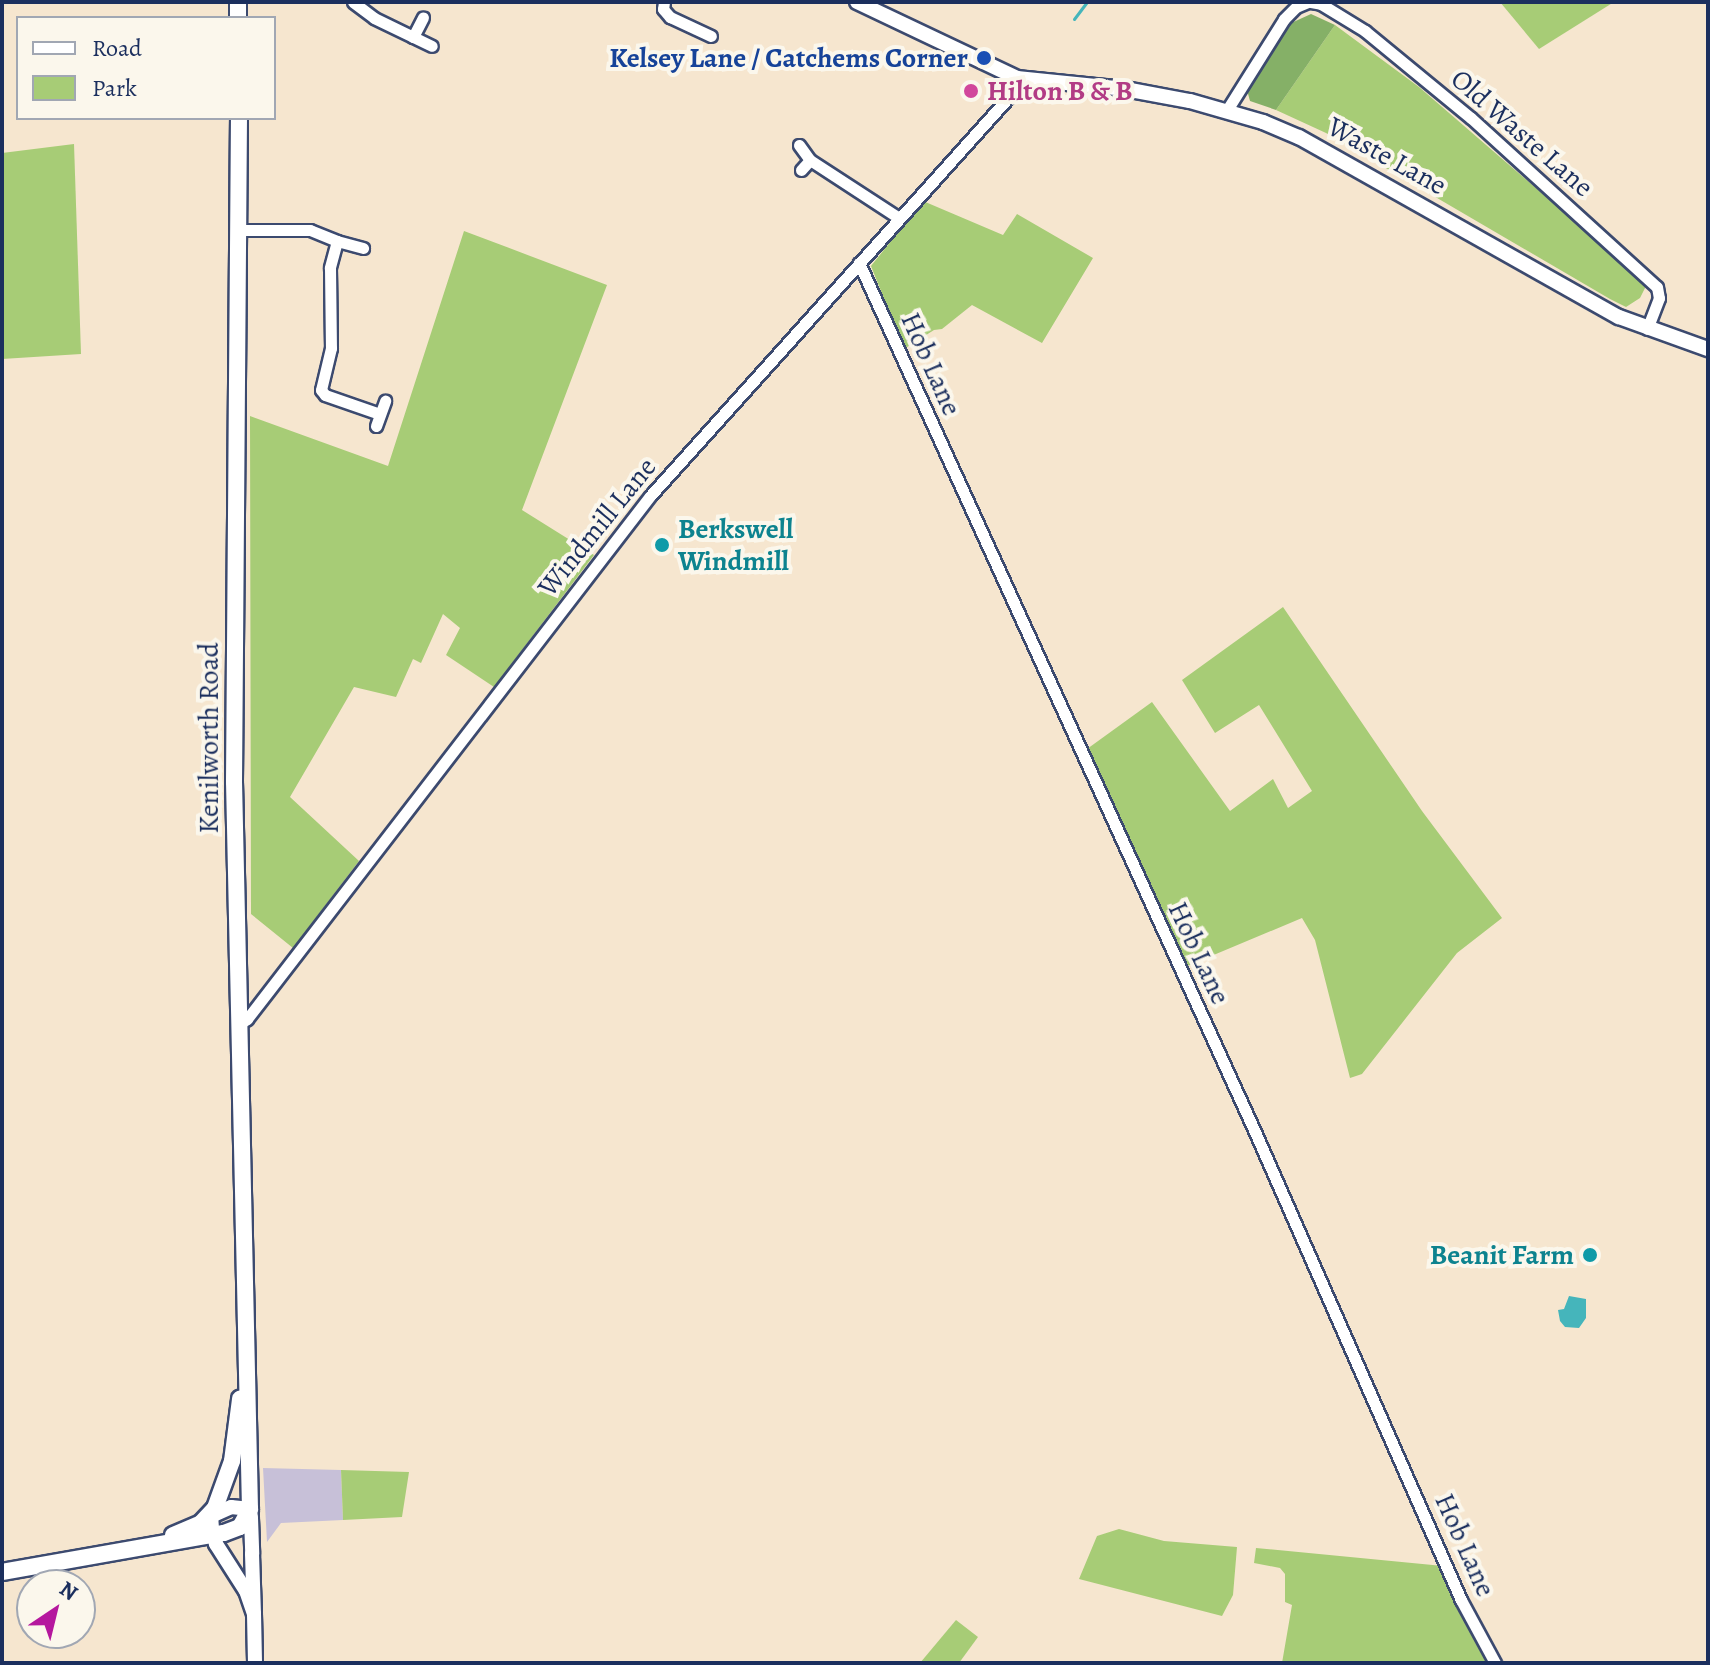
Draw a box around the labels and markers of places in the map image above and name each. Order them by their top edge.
place label: Kelsey Lane / Catchems Corner [609,41,968,75]
marker: Kelsey Lane / Catchems Corner [975,49,993,67]
place label: Hilton B & B [987,74,1133,108]
marker: Hilton B & B [962,82,980,100]
place label: Berkswell Windmill [678,512,793,578]
marker: Berkswell Windmill [653,536,671,554]
place label: Beanit Farm [1430,1238,1574,1272]
marker: Beanit Farm [1581,1246,1599,1264]

